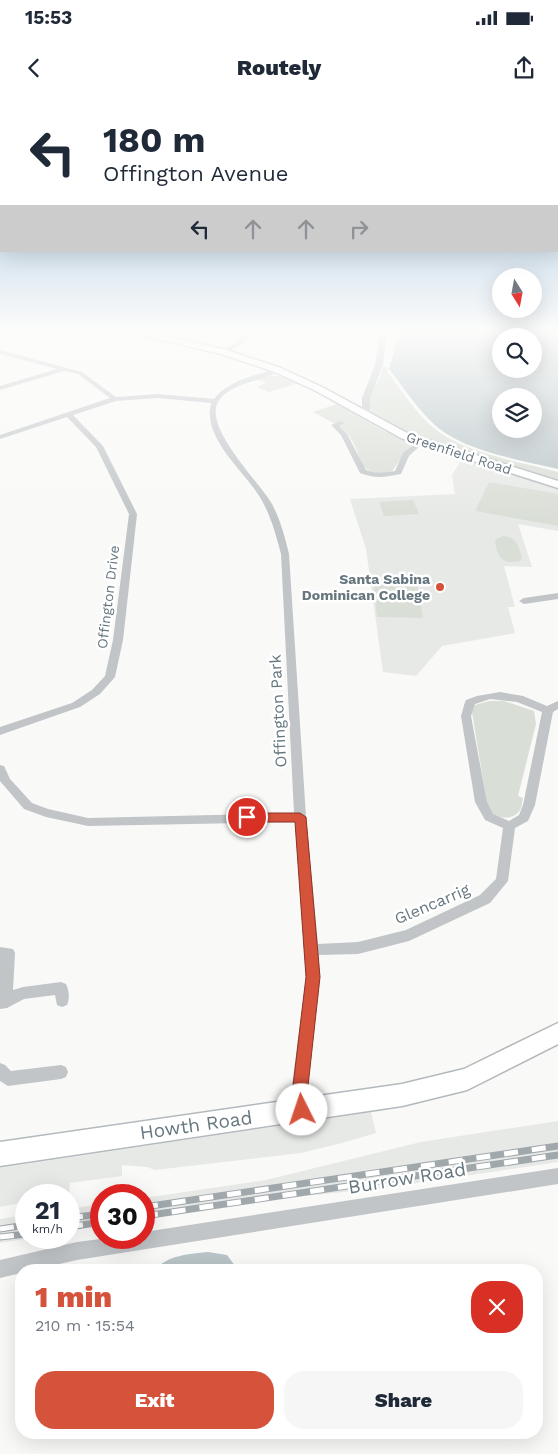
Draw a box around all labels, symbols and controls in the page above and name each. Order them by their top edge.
text: 15:53 [25,6,72,29]
icon: back [20,54,48,82]
icon: share [510,54,538,82]
text: Routely [237,55,321,80]
text: 180 m [103,119,206,161]
icon: left [20,120,85,185]
text: Offington Avenue [103,161,288,186]
icon: left [186,215,214,243]
icon: ahead [239,215,267,243]
icon: ahead [292,215,320,243]
icon: right [345,215,373,243]
north arrow [492,268,542,318]
map controls [492,268,542,438]
button: search [492,328,542,378]
button: layers [492,388,542,438]
street label: Greenfield Road [404,428,514,478]
street label: Offington Drive [94,544,122,650]
place label: Santa Sabina Dominican College [302,571,431,603]
marker: Santa Sabina Dominican College [434,581,446,593]
street label: Offington Park [266,654,290,768]
pin [226,796,268,838]
icon: arrive [233,803,261,831]
street label: Glencarrig [392,880,473,928]
position arrow [275,1083,327,1135]
street label: Howth Road [138,1106,254,1144]
street label: Burrow Road [347,1157,467,1199]
speed limit sign: 30 [90,1184,155,1249]
text: 21 [35,1196,60,1225]
text: km/h [32,1222,63,1236]
text: 1 min [35,1279,112,1314]
button: close [471,1281,523,1333]
text: 210 m · 15:54 [35,1316,135,1335]
button: Exit [35,1371,274,1429]
button: Share [284,1371,523,1429]

